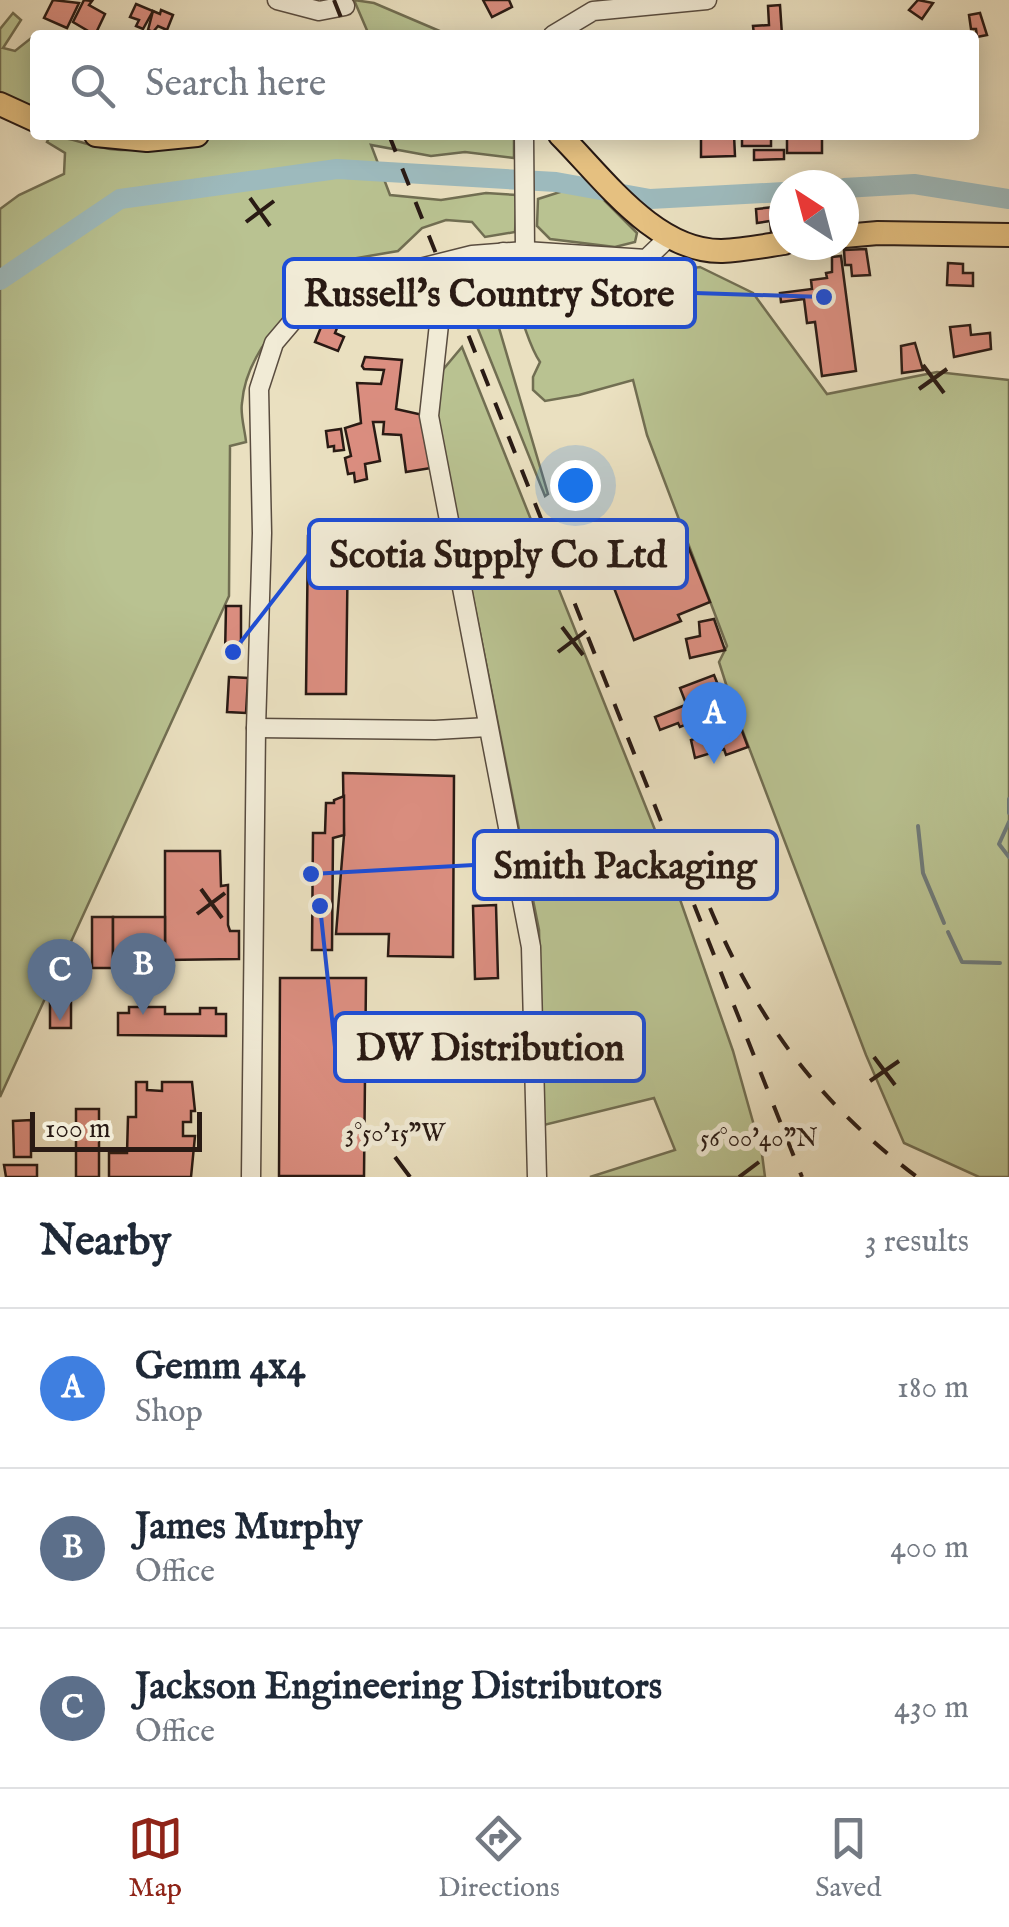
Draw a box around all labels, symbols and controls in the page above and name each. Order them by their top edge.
search box [30,30,979,140]
icon: search [65,58,120,113]
text: Search here [145,61,326,109]
north arrow [769,170,859,260]
callout: Russell's Country Store [284,259,695,327]
text: Russell's Country Store [304,272,675,320]
your location [550,460,601,511]
callout: Scotia Supply Co Ltd [309,520,687,588]
text: Scotia Supply Co Ltd [329,533,668,581]
pin: A [682,682,746,764]
callout: Smith Packaging [474,831,777,899]
text: Smith Packaging [493,844,758,892]
pin: B [110,932,176,1015]
pin: C [28,938,92,1021]
callout: DW Distribution [335,1013,644,1081]
text: DW Distribution [355,1026,625,1074]
scale bar [30,1107,202,1152]
text: 100 m [45,1112,111,1147]
text: 3°50'15"W [345,1118,446,1150]
text: 56°00'40"N [700,1123,818,1155]
text: Nearby [40,1216,171,1269]
text: 3 results [865,1222,969,1263]
text: Gemm 4x4 [135,1344,305,1392]
text: A [62,1368,83,1409]
text: 180 m [897,1368,969,1409]
text: Shop [135,1392,203,1433]
text: James Murphy [135,1504,362,1552]
text: B [62,1528,83,1569]
text: 400 m [890,1528,969,1569]
text: Office [135,1552,215,1593]
text: Jackson Engineering Distributors [135,1664,662,1712]
text: C [61,1688,84,1729]
text: 430 m [894,1688,969,1729]
text: Office [135,1712,215,1753]
tab: Map [128,1811,183,1906]
tab: Directions [438,1811,560,1906]
tab: Saved [815,1811,881,1906]

